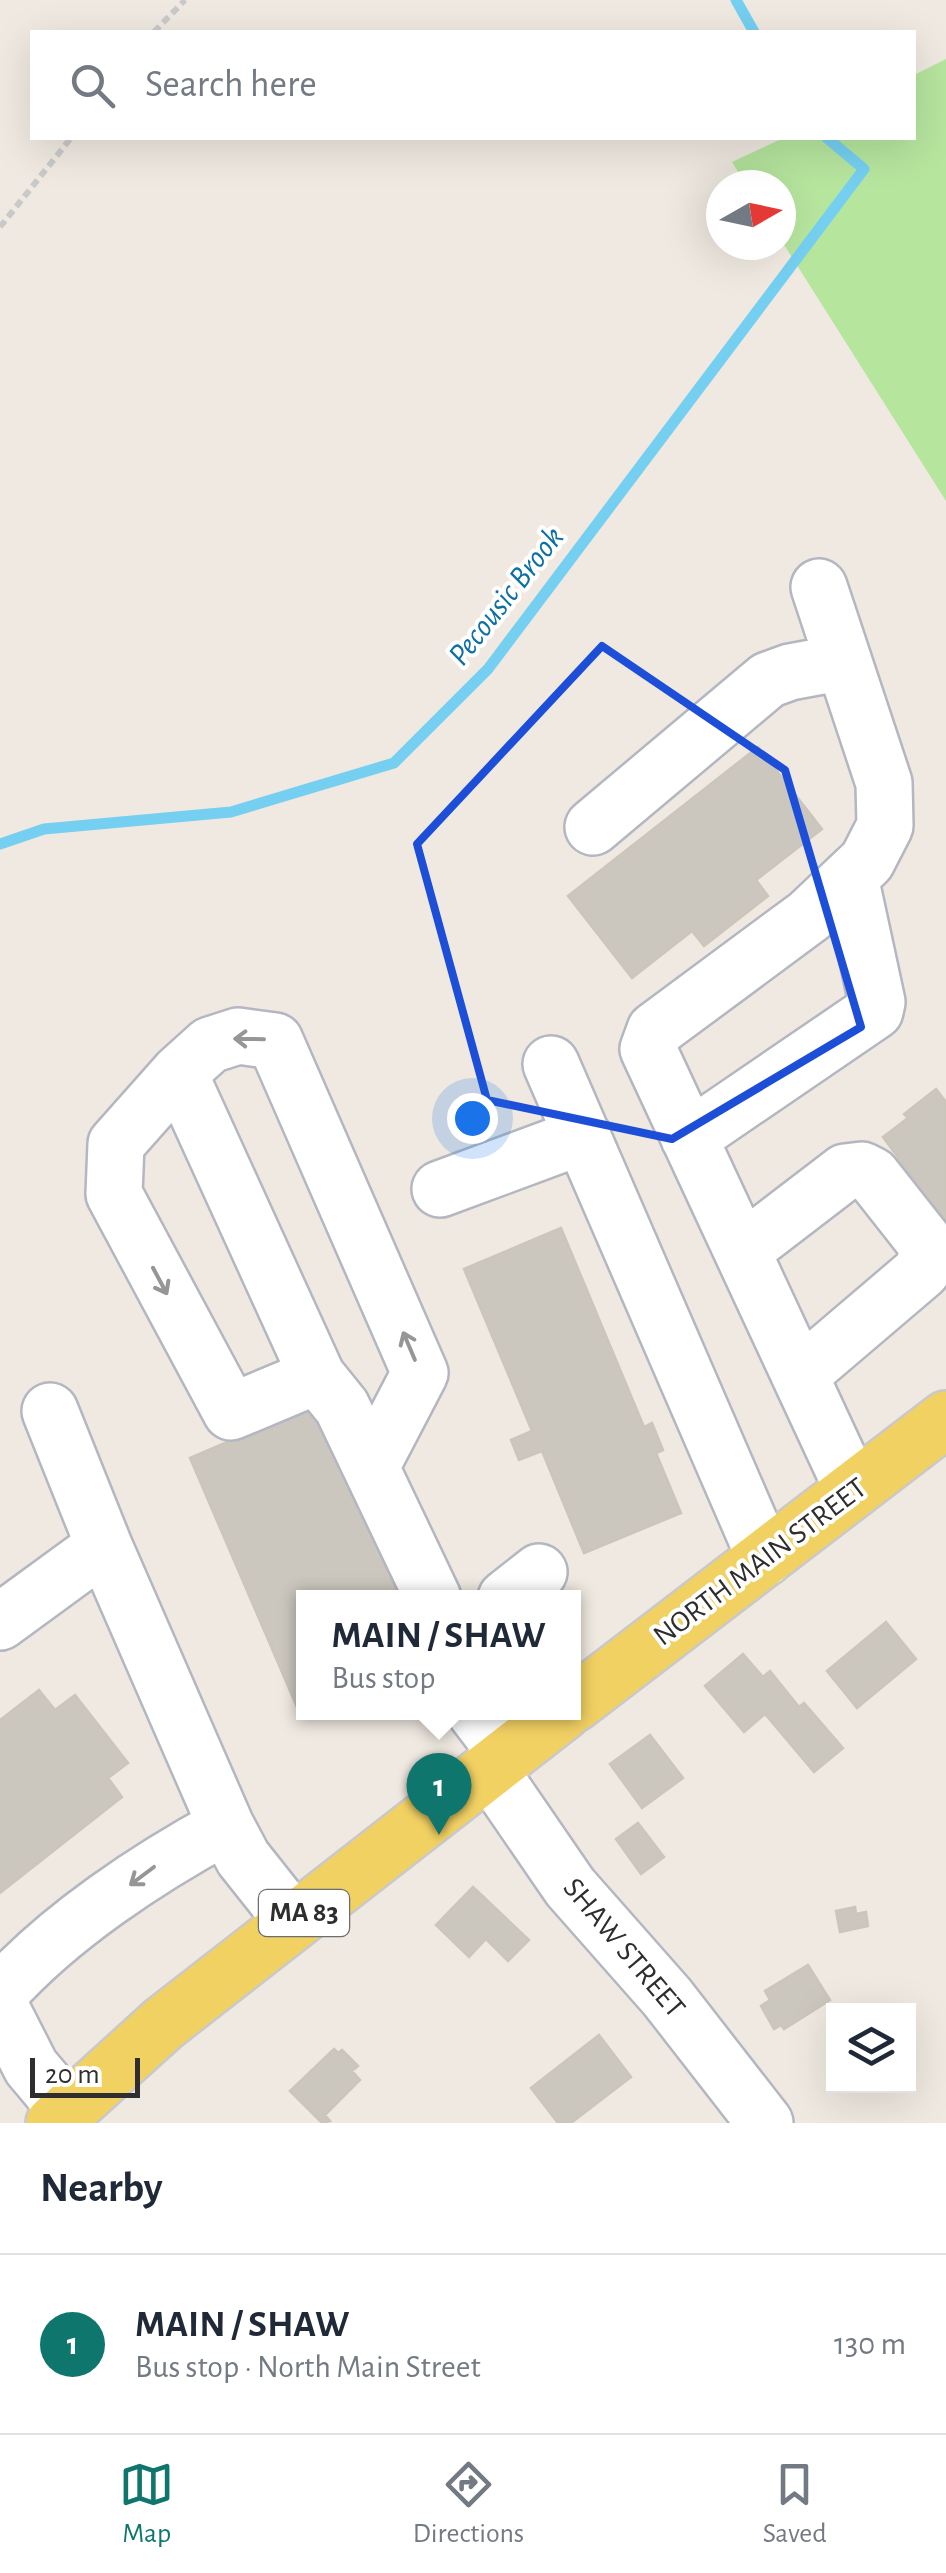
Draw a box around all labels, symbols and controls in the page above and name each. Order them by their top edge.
search box [30,30,916,140]
icon: search [65,58,120,113]
text: Search here [145,66,317,104]
north arrow [706,170,796,260]
water label: Pecousic Brook [442,521,570,671]
one-way arrow [233,1029,265,1048]
your location [447,1093,498,1144]
one-way arrow [151,1265,171,1295]
one-way arrow [399,1331,417,1362]
street label: NORTH MAIN STREET [648,1472,872,1652]
popup [296,1590,581,1720]
text: MAIN / SHAW [331,1617,546,1655]
text: Bus stop [331,1662,436,1694]
pin: 1 [406,1752,472,1835]
one-way arrow [129,1866,156,1887]
street label: SHAW STREET [557,1873,691,2024]
road number: MA 83 [259,1890,349,1936]
map controls [826,2003,916,2093]
button: layers [826,2003,916,2093]
scale bar [30,2053,140,2098]
text: 20 m [45,2061,100,2089]
text: Nearby [40,2167,163,2209]
text: MAIN / SHAW [135,2306,349,2344]
text: 1 [67,2328,78,2360]
text: 130 m [834,2328,906,2360]
text: Bus stop · North Main Street [135,2351,481,2383]
tab: Map [119,2457,174,2551]
tab: Directions [413,2457,524,2551]
tab: Saved [763,2457,827,2551]

